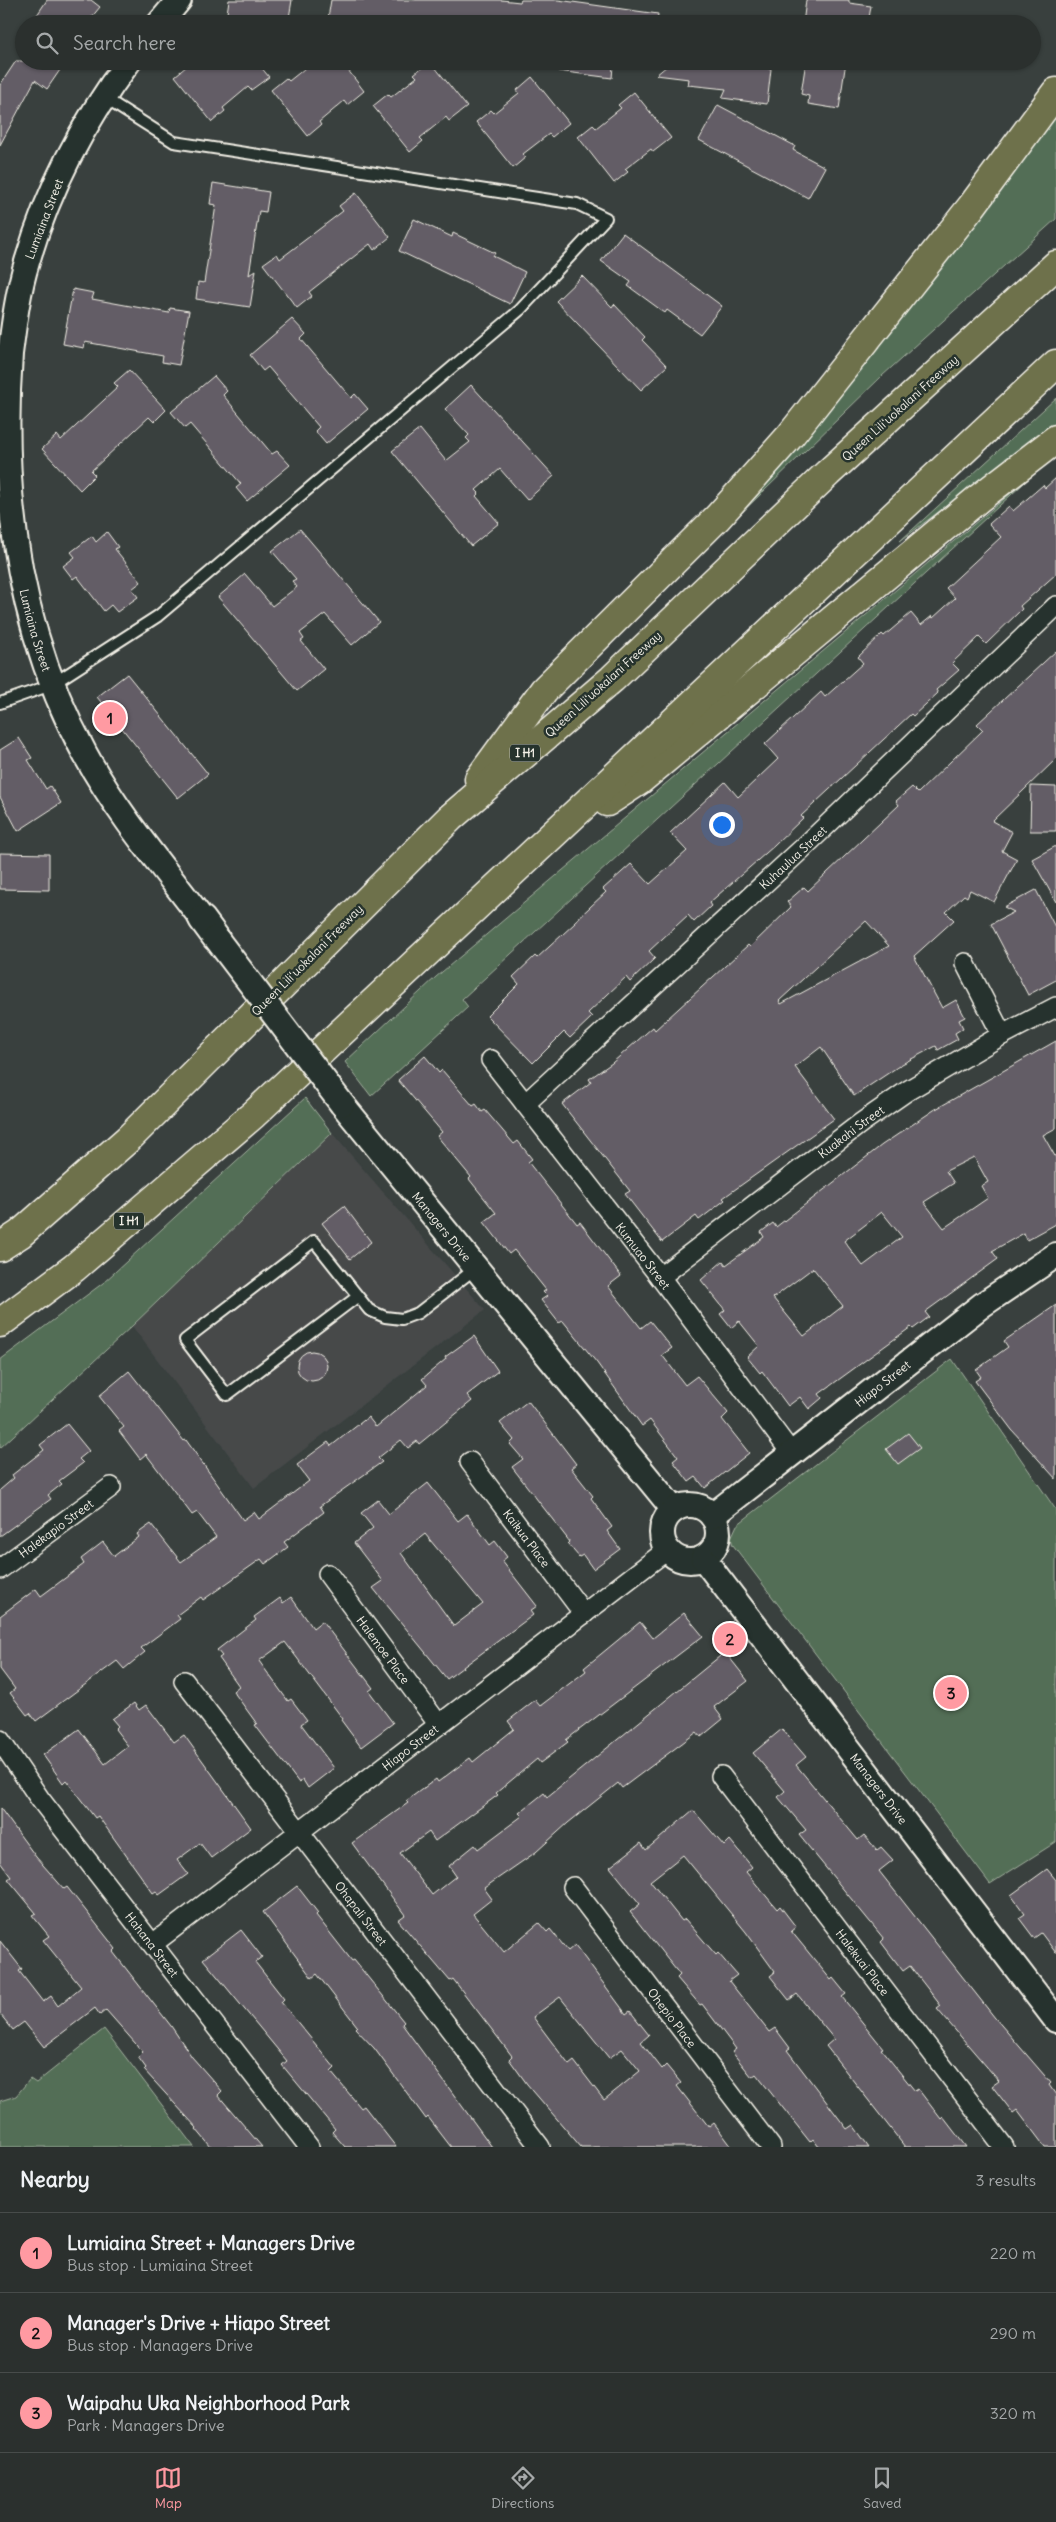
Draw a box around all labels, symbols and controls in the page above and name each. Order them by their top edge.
search box [15,15,1041,70]
icon: search [33,29,61,57]
text: Search here [73,31,176,55]
street label: Lumiaina Street [22,177,66,261]
street label: Queen Liliʻuokalani Freeway [839,352,961,464]
street label: Lumiaina Street [17,587,55,673]
street label: Queen Liliʻuokalani Freeway [542,628,664,740]
pin: 1 [94,699,126,737]
road number: I H1 [510,744,540,761]
your location [709,812,735,838]
street label: Kuhaulua Street [756,822,829,892]
street label: Queen Liliʻuokalani Freeway [248,901,366,1019]
street label: Kuakahi Street [815,1102,887,1161]
street label: Managers Drive [409,1189,475,1264]
road number: I H1 [114,1212,144,1230]
street label: Kumuao Street [613,1219,674,1292]
street label: Hiapo Street [851,1357,913,1409]
street label: Halekapio Street [15,1496,96,1560]
street label: Kaikua Place [500,1506,554,1570]
street label: Halemoe Place [354,1613,414,1687]
pin: 2 [714,1620,746,1658]
pin: 3 [935,1674,967,1712]
street label: Hiapo Street [379,1721,441,1773]
street label: Managers Drive [847,1750,911,1827]
street label: Ohapali Street [332,1878,391,1948]
street label: Hahana Street [123,1909,182,1980]
street label: Halekuai Place [833,1926,893,1998]
street label: Ohepio Place [645,1985,700,2050]
text: Nearby [20,2166,90,2193]
text: 3 results [976,2170,1036,2190]
text: Lumiaina Street + Managers Drive [67,2231,355,2255]
text: 1 [33,2243,39,2263]
text: 220 m [990,2243,1036,2263]
text: Bus stop · Lumiaina Street [67,2255,253,2275]
text: Manager's Drive + Hiapo Street [67,2311,330,2335]
text: 2 [32,2323,40,2343]
text: 290 m [990,2323,1036,2343]
text: Bus stop · Managers Drive [67,2335,253,2355]
text: Waipahu Uka Neighborhood Park [67,2391,350,2415]
text: 3 [31,2403,41,2423]
text: 320 m [990,2403,1036,2423]
text: Park · Managers Drive [67,2415,225,2435]
tab: Map [154,2464,182,2512]
tab: Directions [491,2464,554,2512]
tab: Saved [863,2464,902,2512]

